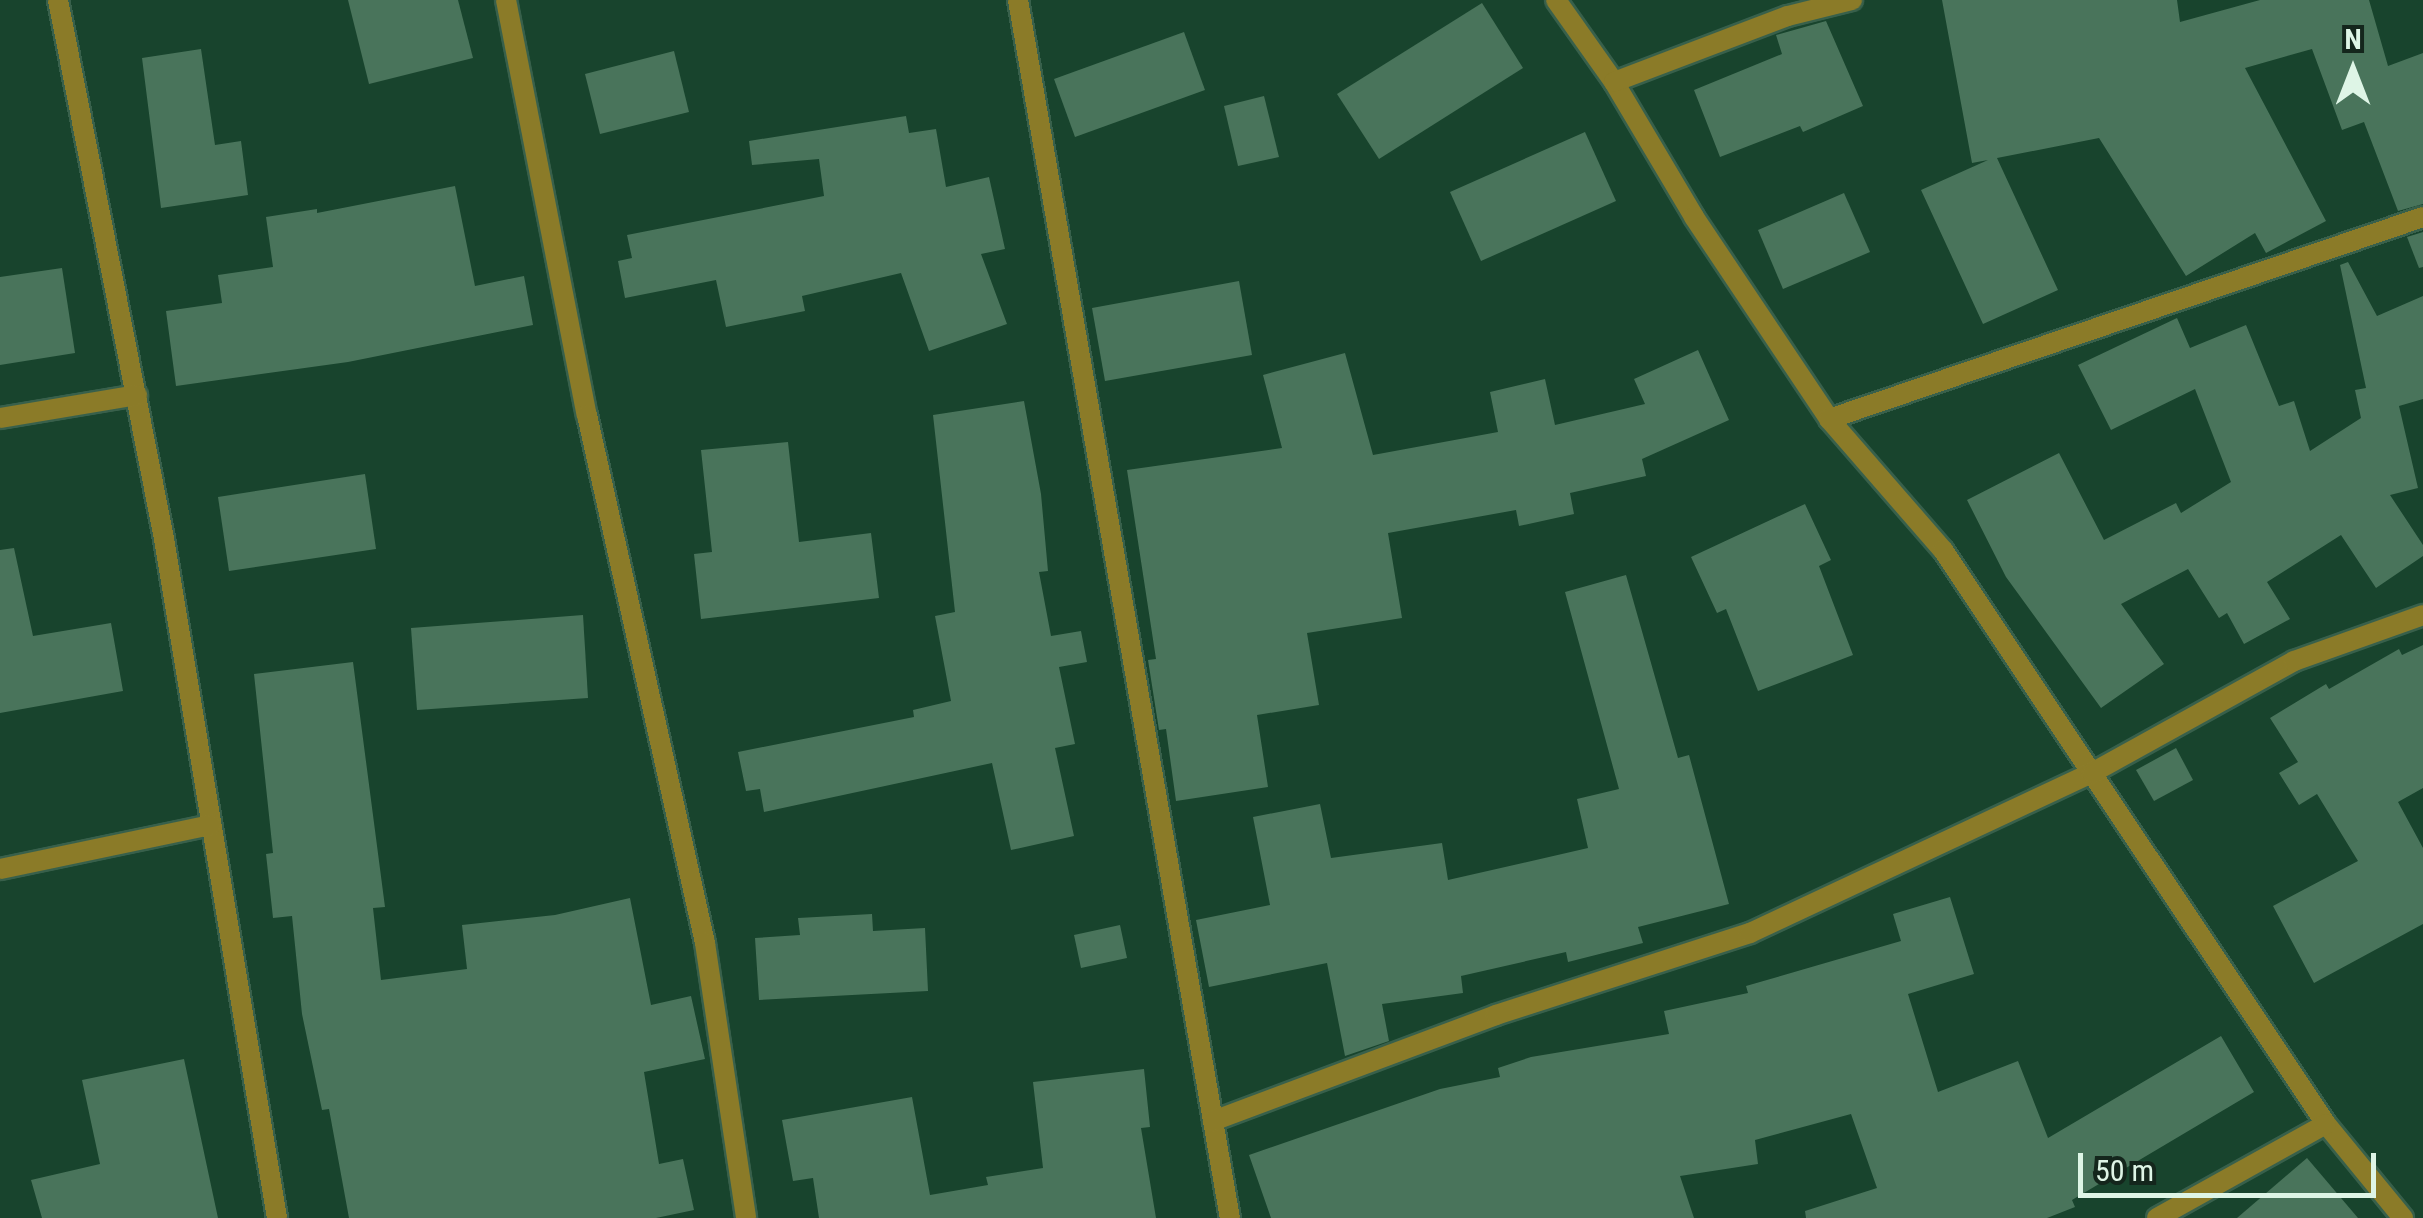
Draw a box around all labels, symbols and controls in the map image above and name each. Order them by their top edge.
north arrow [2303,20,2403,120]
text: N [2344,23,2362,56]
scale bar [2083,1133,2380,1195]
text: 50 m [2095,1153,2154,1188]

